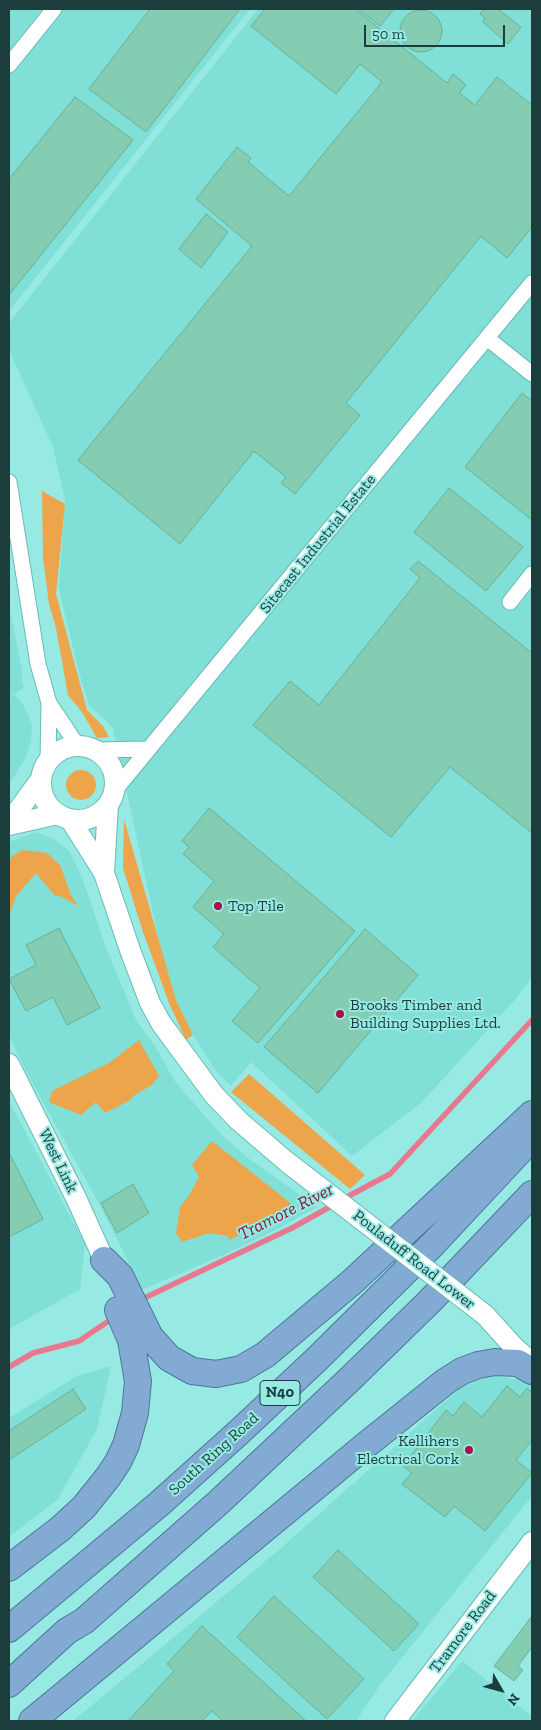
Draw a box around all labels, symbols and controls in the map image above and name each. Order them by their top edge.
scale bar [366,15,507,47]
text: 50 m [372,25,405,43]
street label: Sitecast Industrial Estate [256,471,380,617]
place label: Top Tile [228,896,284,916]
marker: Top Tile [212,900,224,912]
place label: Brooks Timber and Building Supplies Ltd. [350,995,501,1033]
marker: Brooks Timber and Building Supplies Ltd. [334,1008,346,1020]
street label: West Link [34,1126,82,1196]
water label: Tramore River [235,1179,337,1245]
street label: Pouladuff Road Lower [349,1206,479,1314]
road number: N40 [260,1380,300,1406]
street label: South Ring Road [165,1409,263,1499]
place label: Kellihers Electrical Cork [357,1431,459,1469]
marker: Kellihers Electrical Cork [463,1444,475,1456]
street label: Tramore Road [426,1587,500,1677]
north arrow [476,1665,526,1715]
text: N [503,1690,523,1709]

